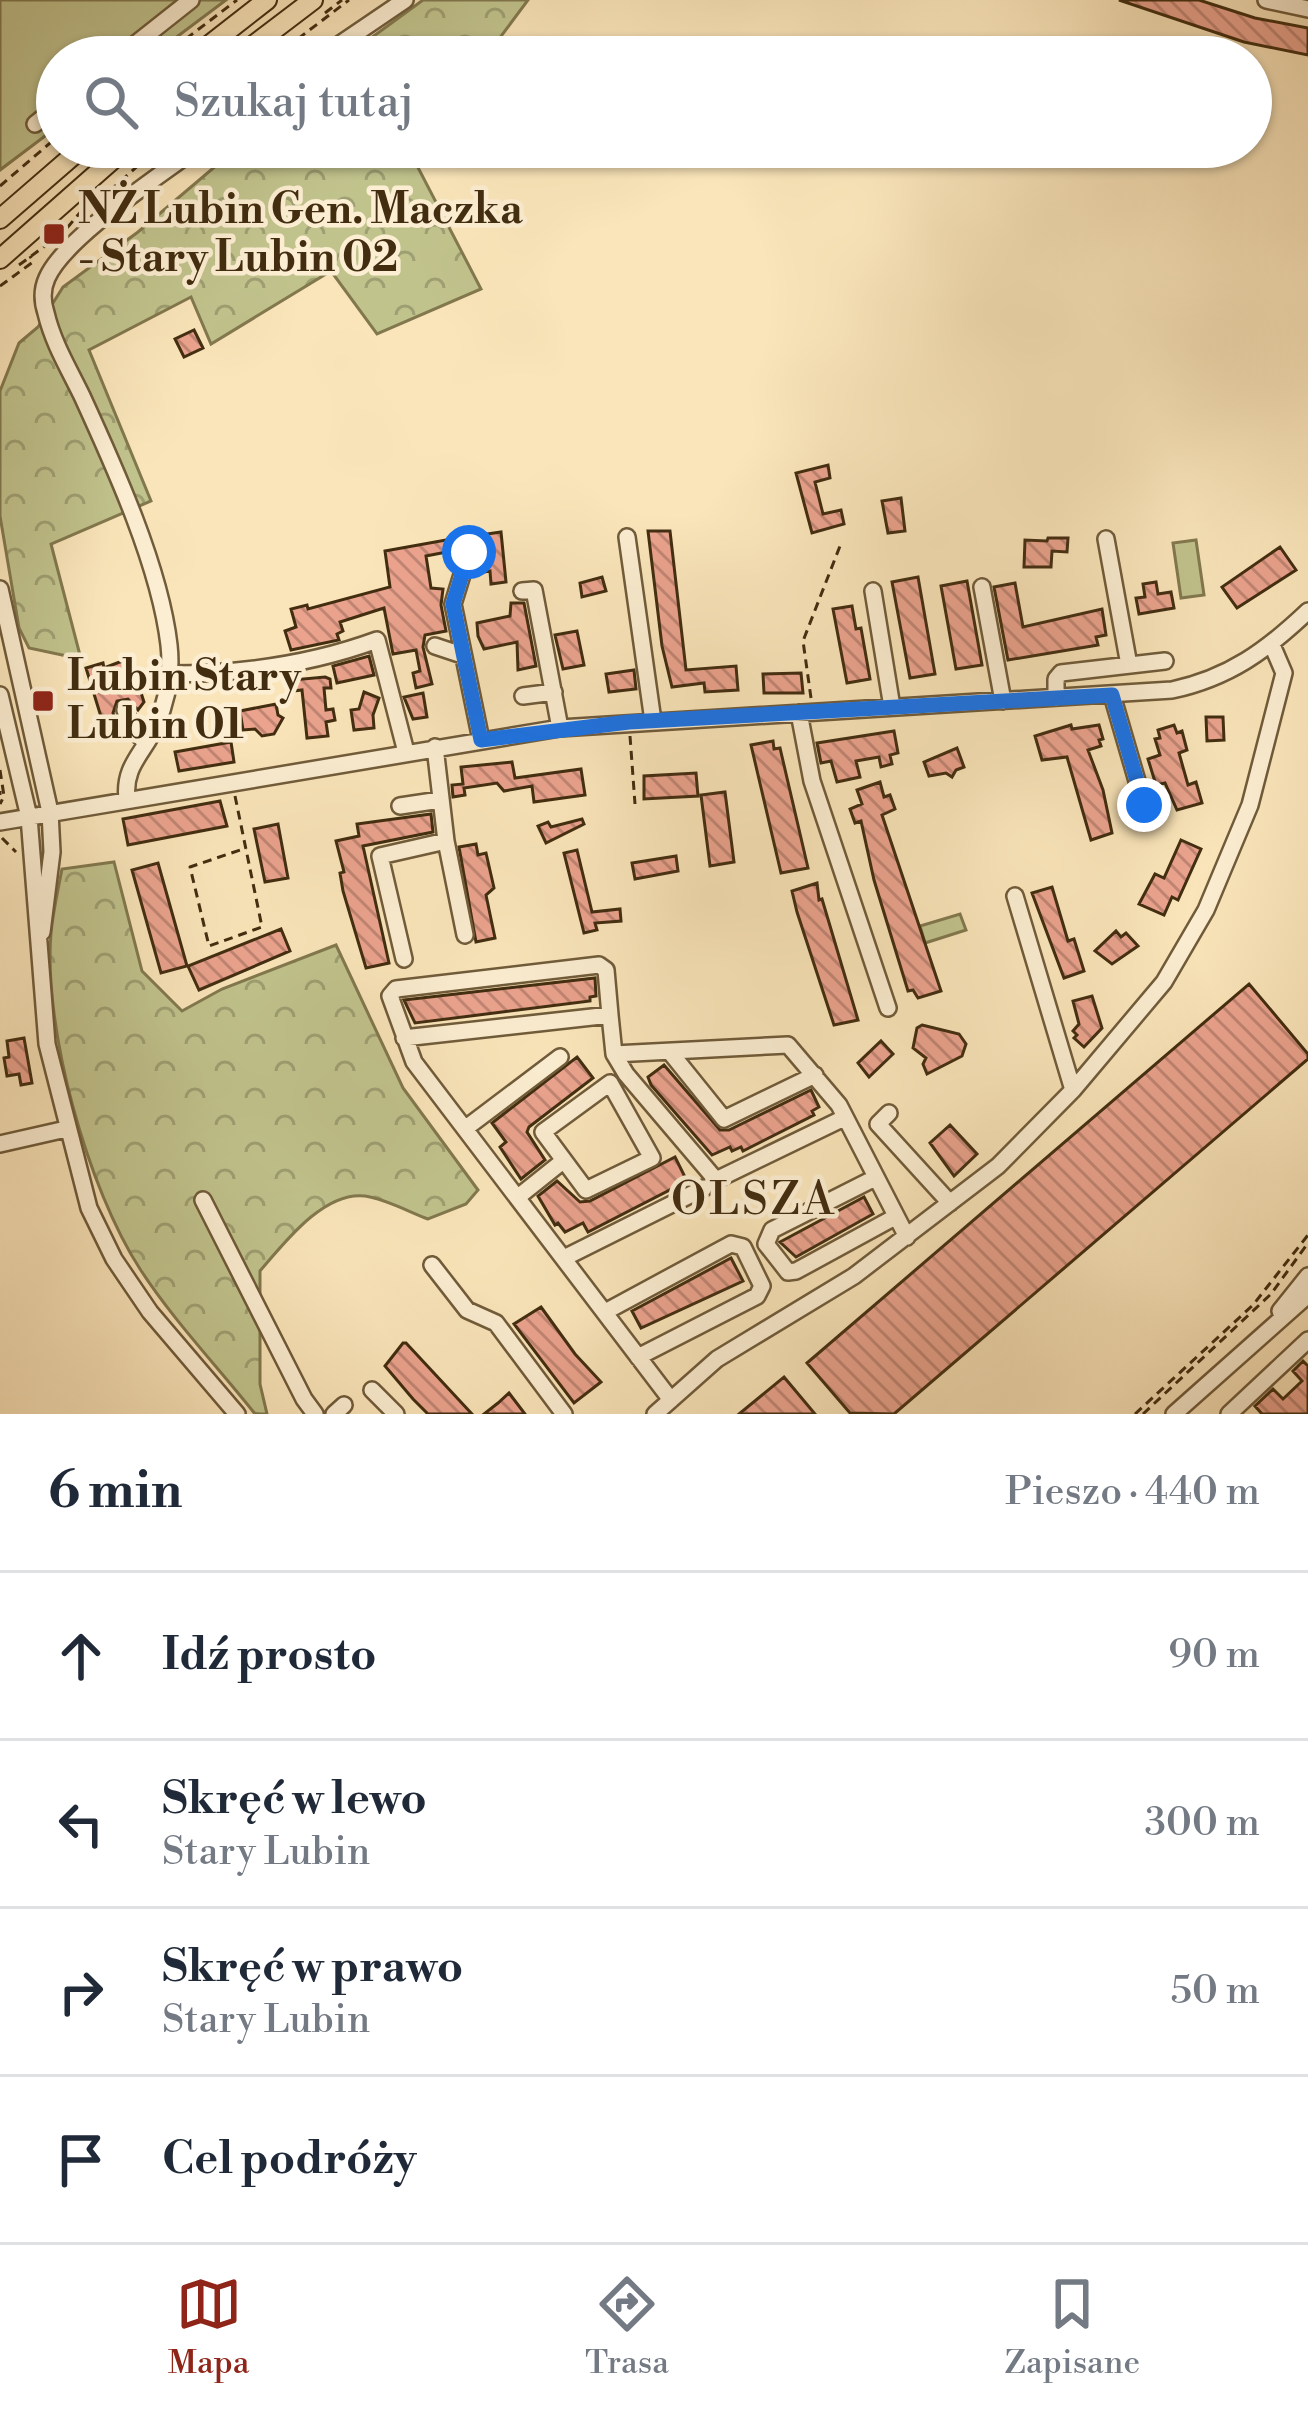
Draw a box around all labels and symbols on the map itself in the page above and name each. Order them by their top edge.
place label: NŻ Lubin Gen. Maczka - Stary Lubin 02 [78,180,523,285]
marker: NŻ Lubin Gen. Maczka - Stary Lubin 02 [41,221,67,247]
route start [442,525,496,579]
place label: Lubin Stary Lubin 01 [67,651,302,752]
marker: Lubin Stary Lubin 01 [30,688,56,714]
route end [1117,778,1171,832]
district label: OLSZA [671,1172,837,1229]

